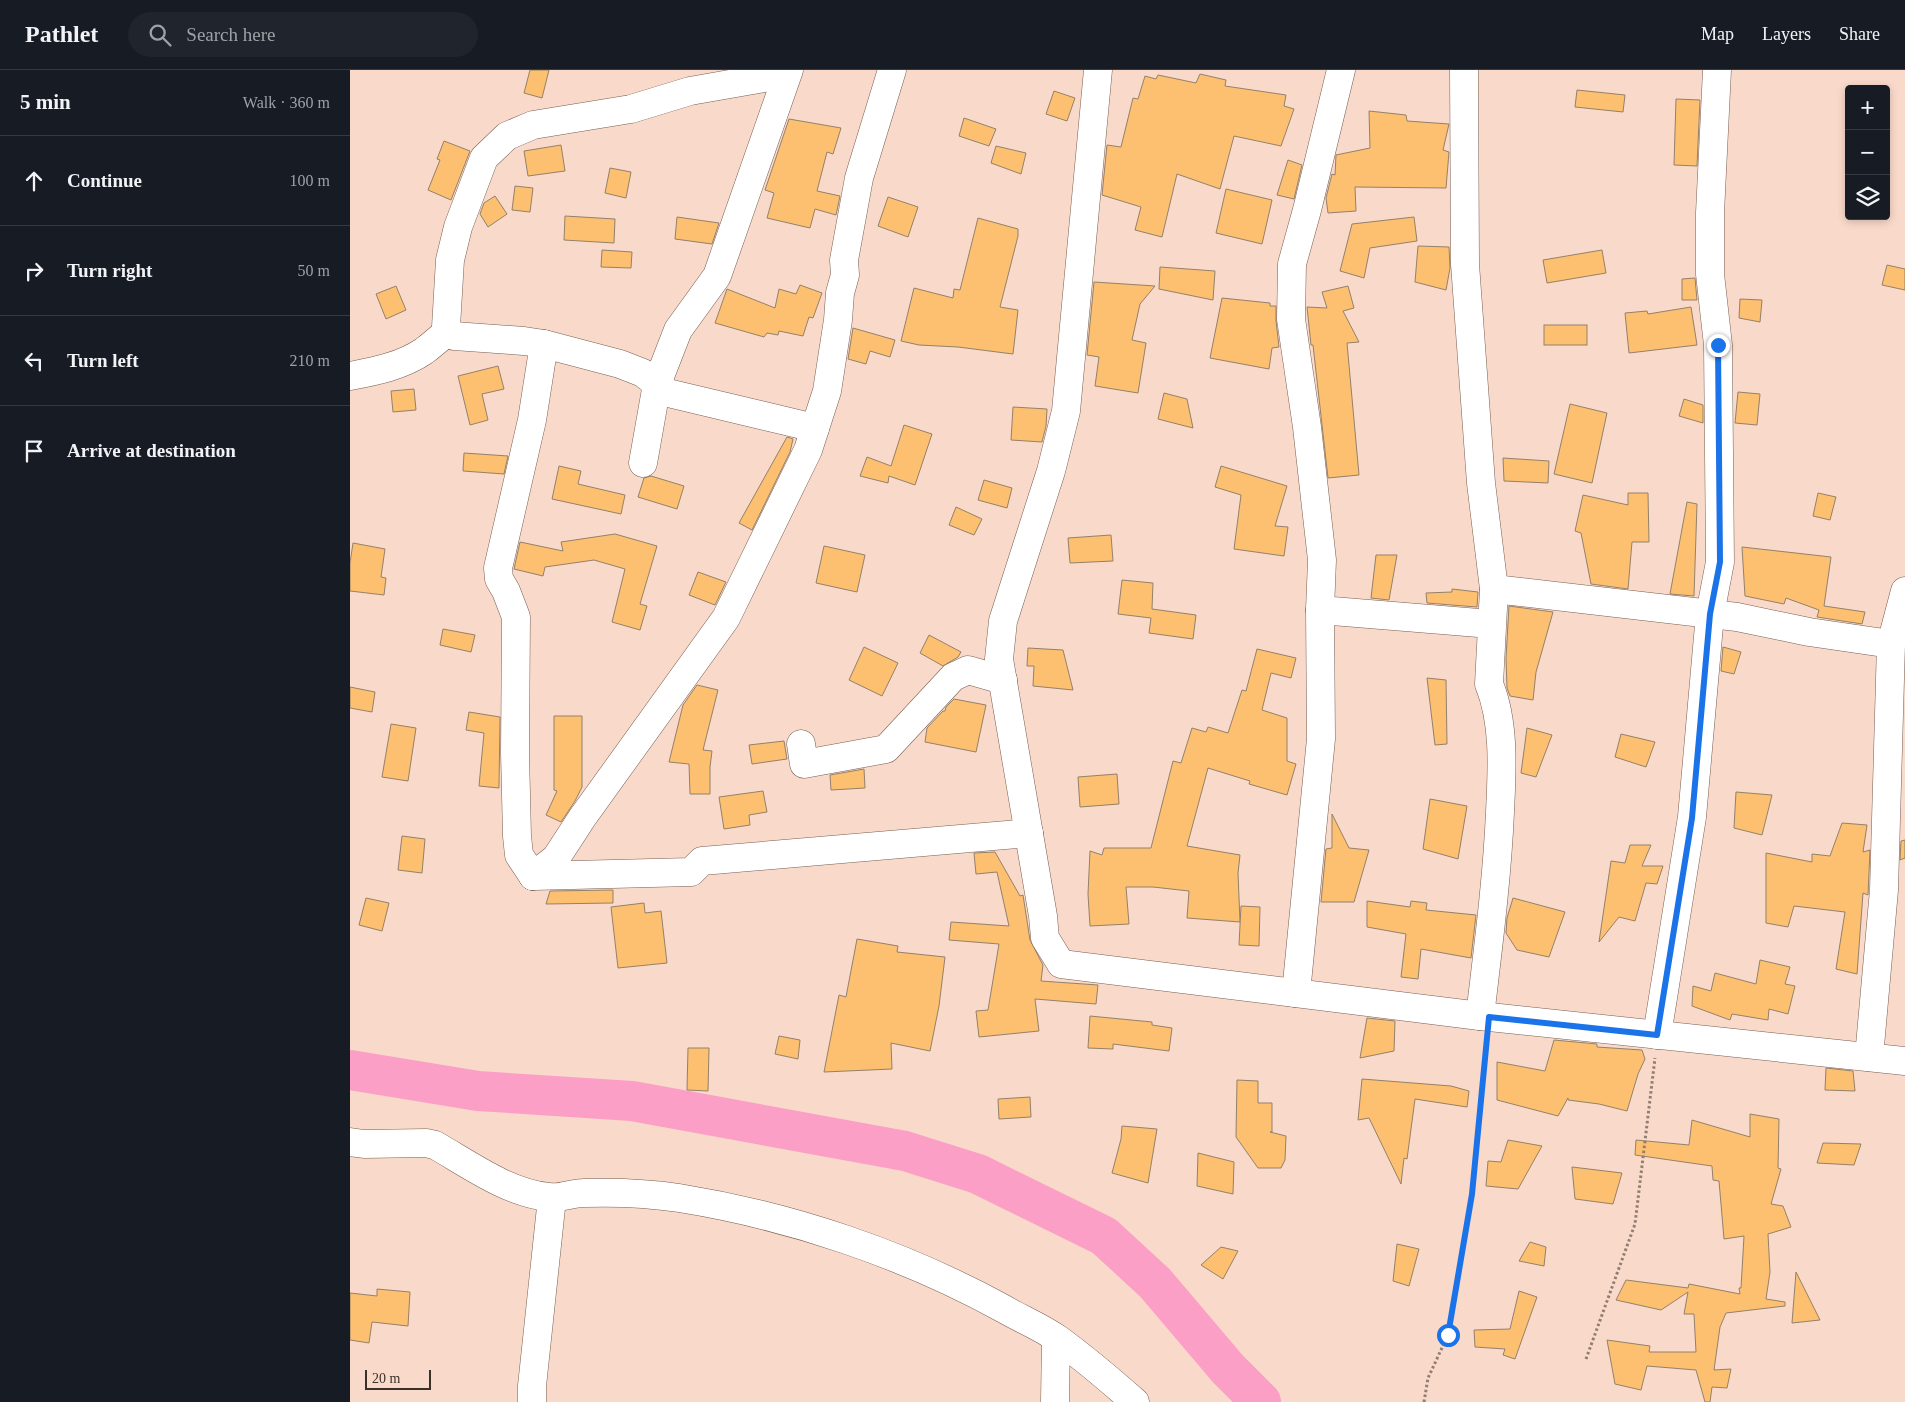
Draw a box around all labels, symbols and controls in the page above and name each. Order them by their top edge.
search box [128,12,478,57]
text: Pathlet [25,21,98,47]
icon: search [146,21,174,49]
text: Search here [186,24,275,45]
text: Map [1701,24,1734,44]
text: Layers [1762,24,1811,44]
text: Share [1839,24,1880,44]
map controls [1845,85,1890,220]
button: + [1845,85,1890,130]
text: 5 min [20,90,71,114]
text: Walk · 360 m [243,94,330,111]
button: − [1845,130,1890,175]
icon: ahead [20,167,48,195]
text: Continue [67,170,142,191]
text: 100 m [290,172,330,189]
button: layers [1845,175,1890,220]
icon: right [20,257,48,285]
text: Turn right [67,260,152,281]
text: 50 m [298,262,330,279]
route end [1707,334,1730,357]
icon: left [20,347,48,375]
text: Turn left [67,350,139,371]
text: 210 m [290,352,330,369]
icon: arrive [20,437,48,465]
text: Arrive at destination [67,440,236,461]
route start [1437,1324,1460,1347]
scale bar [365,1367,431,1390]
text: 20 m [372,1371,400,1386]

